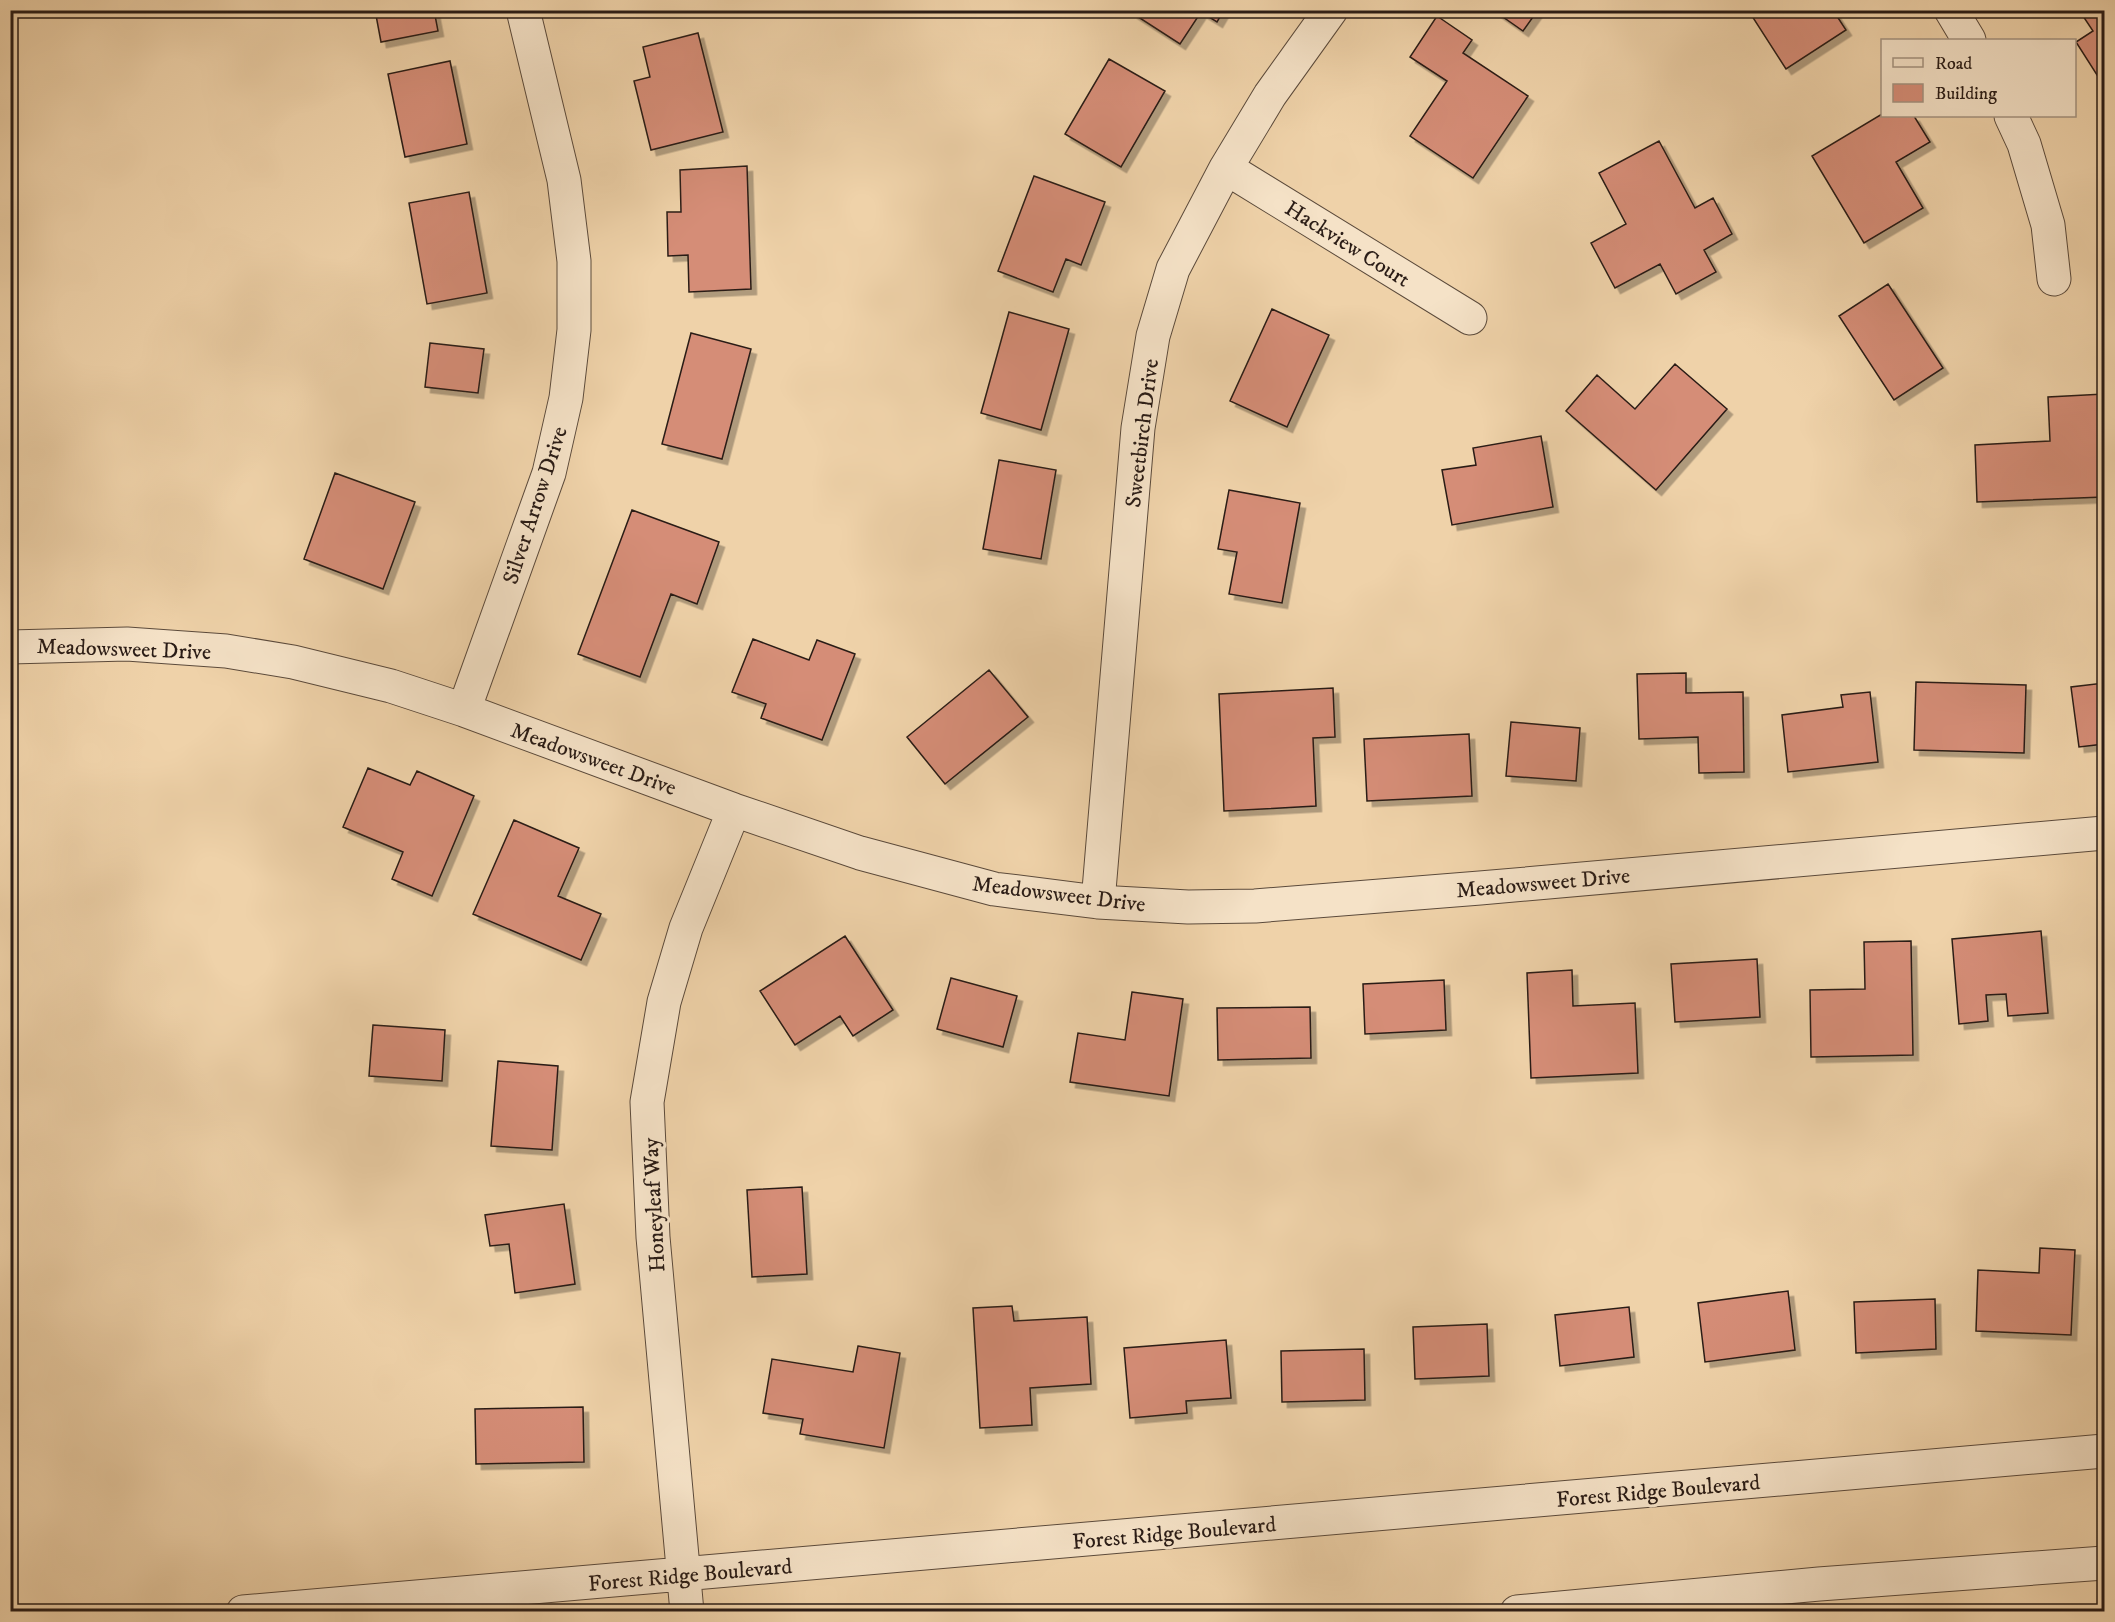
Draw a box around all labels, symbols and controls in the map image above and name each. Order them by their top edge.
legend [1881,39,2076,117]
text: Road [1935,53,1972,75]
text: Building [1935,83,1997,105]
street label: Hackview Court [1280,195,1415,294]
street label: Sweetbirch Drive [1120,357,1165,509]
street label: Silver Arrow Drive [497,423,574,588]
street label: Meadowsweet Drive [36,633,212,666]
street label: Meadowsweet Drive [507,717,680,802]
street label: Meadowsweet Drive [1455,862,1631,905]
street label: Meadowsweet Drive [971,870,1147,919]
street label: Honeyleaf Way [637,1136,672,1273]
street label: Forest Ridge Boulevard [1555,1469,1761,1514]
street label: Forest Ridge Boulevard [1071,1511,1277,1556]
street label: Forest Ridge Boulevard [587,1553,793,1598]

